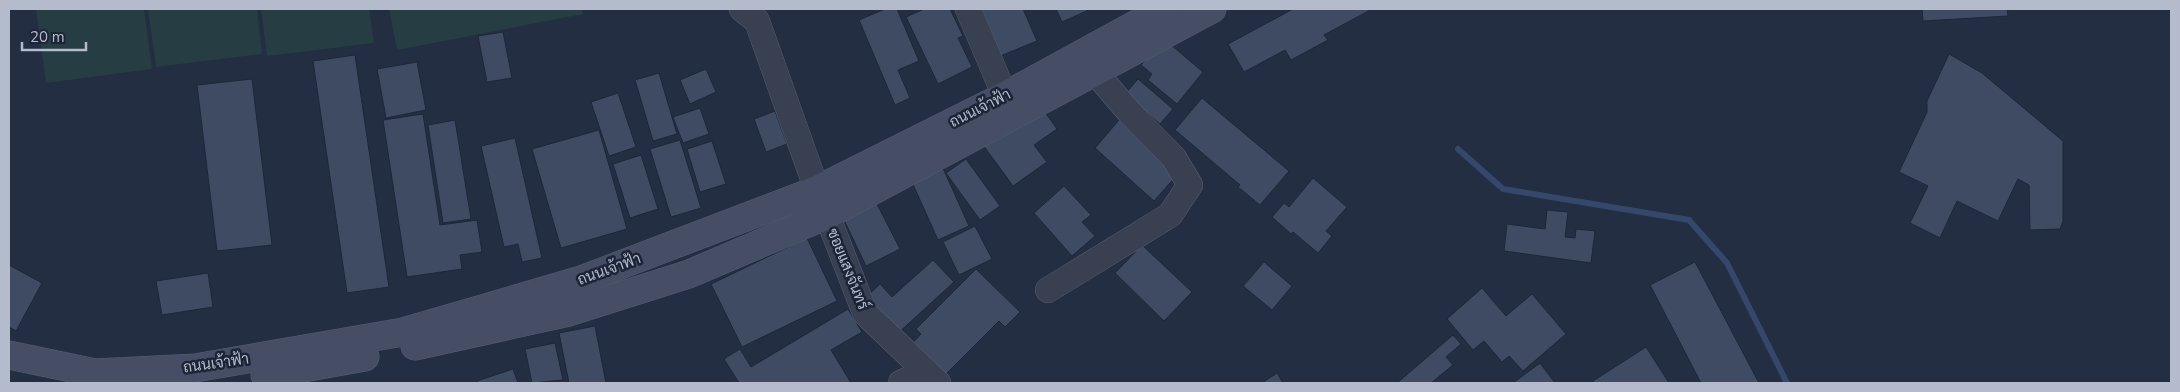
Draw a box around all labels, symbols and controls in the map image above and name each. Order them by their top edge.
scale bar [22,20,86,52]
text: 20 m [30,27,65,47]
street label: ถนนเจ้าฟ้า [946,84,1014,132]
street label: ซอยแสงจันทร์ [823,225,873,313]
street label: ถนนเจ้าฟ้า [574,248,644,290]
street label: ถนนเจ้าฟ้า [182,348,250,378]

